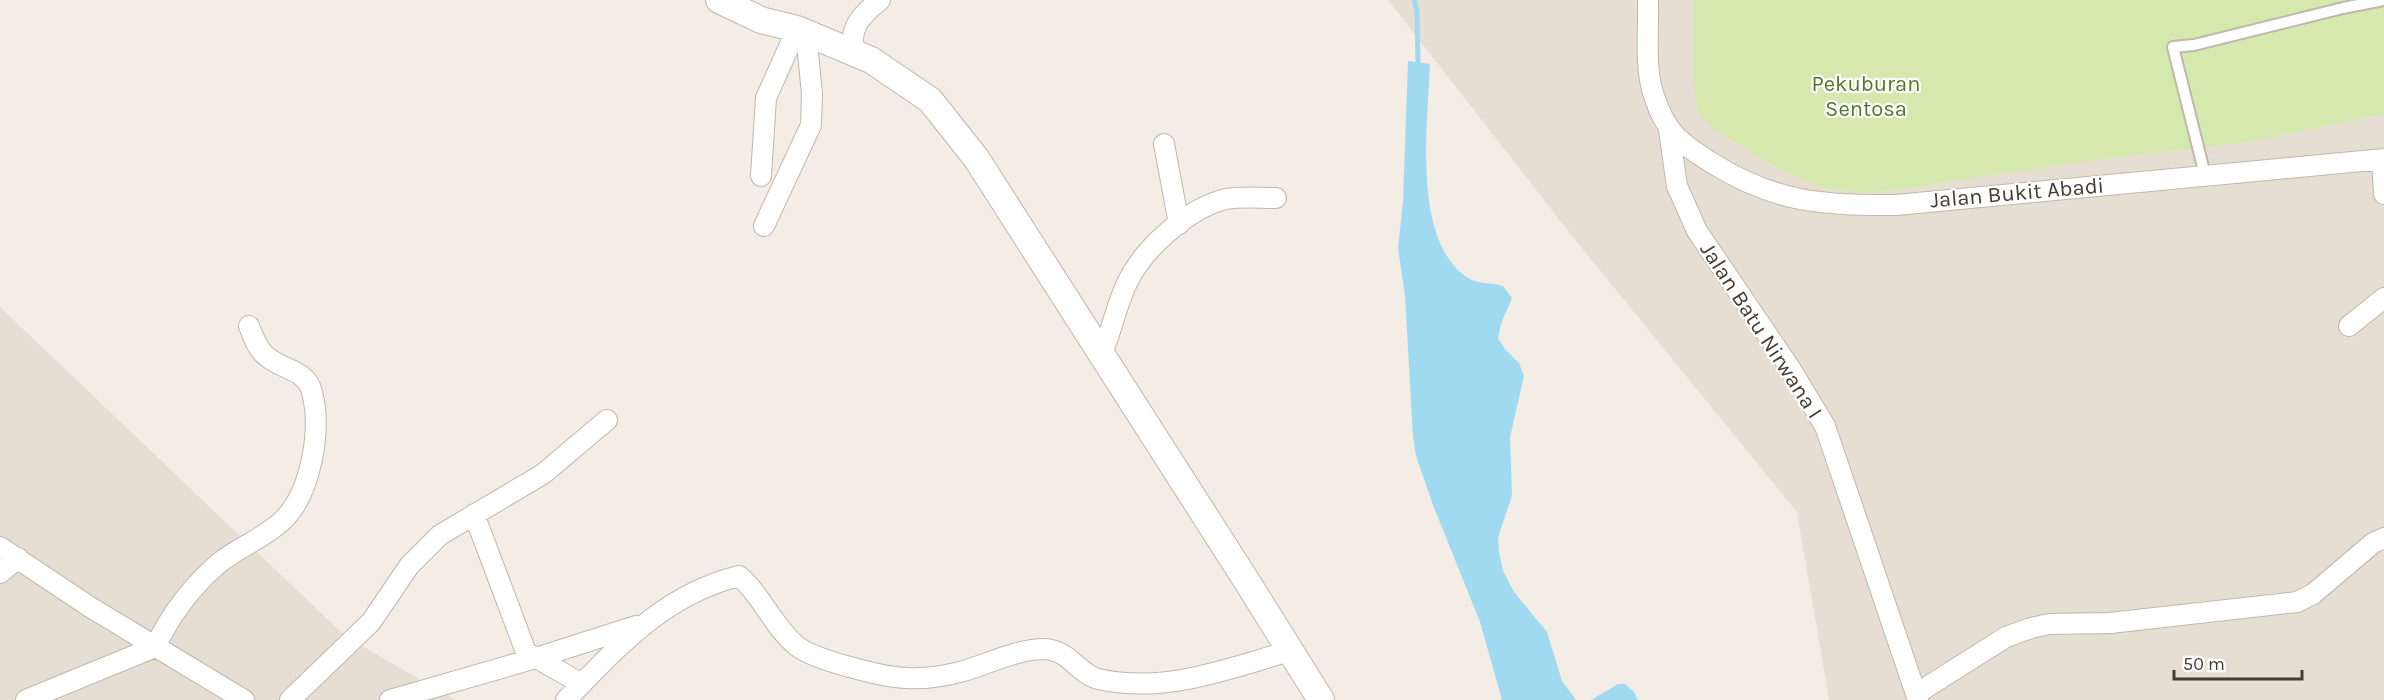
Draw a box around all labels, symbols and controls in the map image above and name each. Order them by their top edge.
park label: Pekuburan Sentosa [1812,71,1920,122]
street label: Jalan Bukit Abadi [1929,172,2105,214]
street label: Jalan Batu Nirwana I [1695,238,1828,423]
scale bar [2174,643,2302,681]
text: 50 m [2183,653,2225,675]

